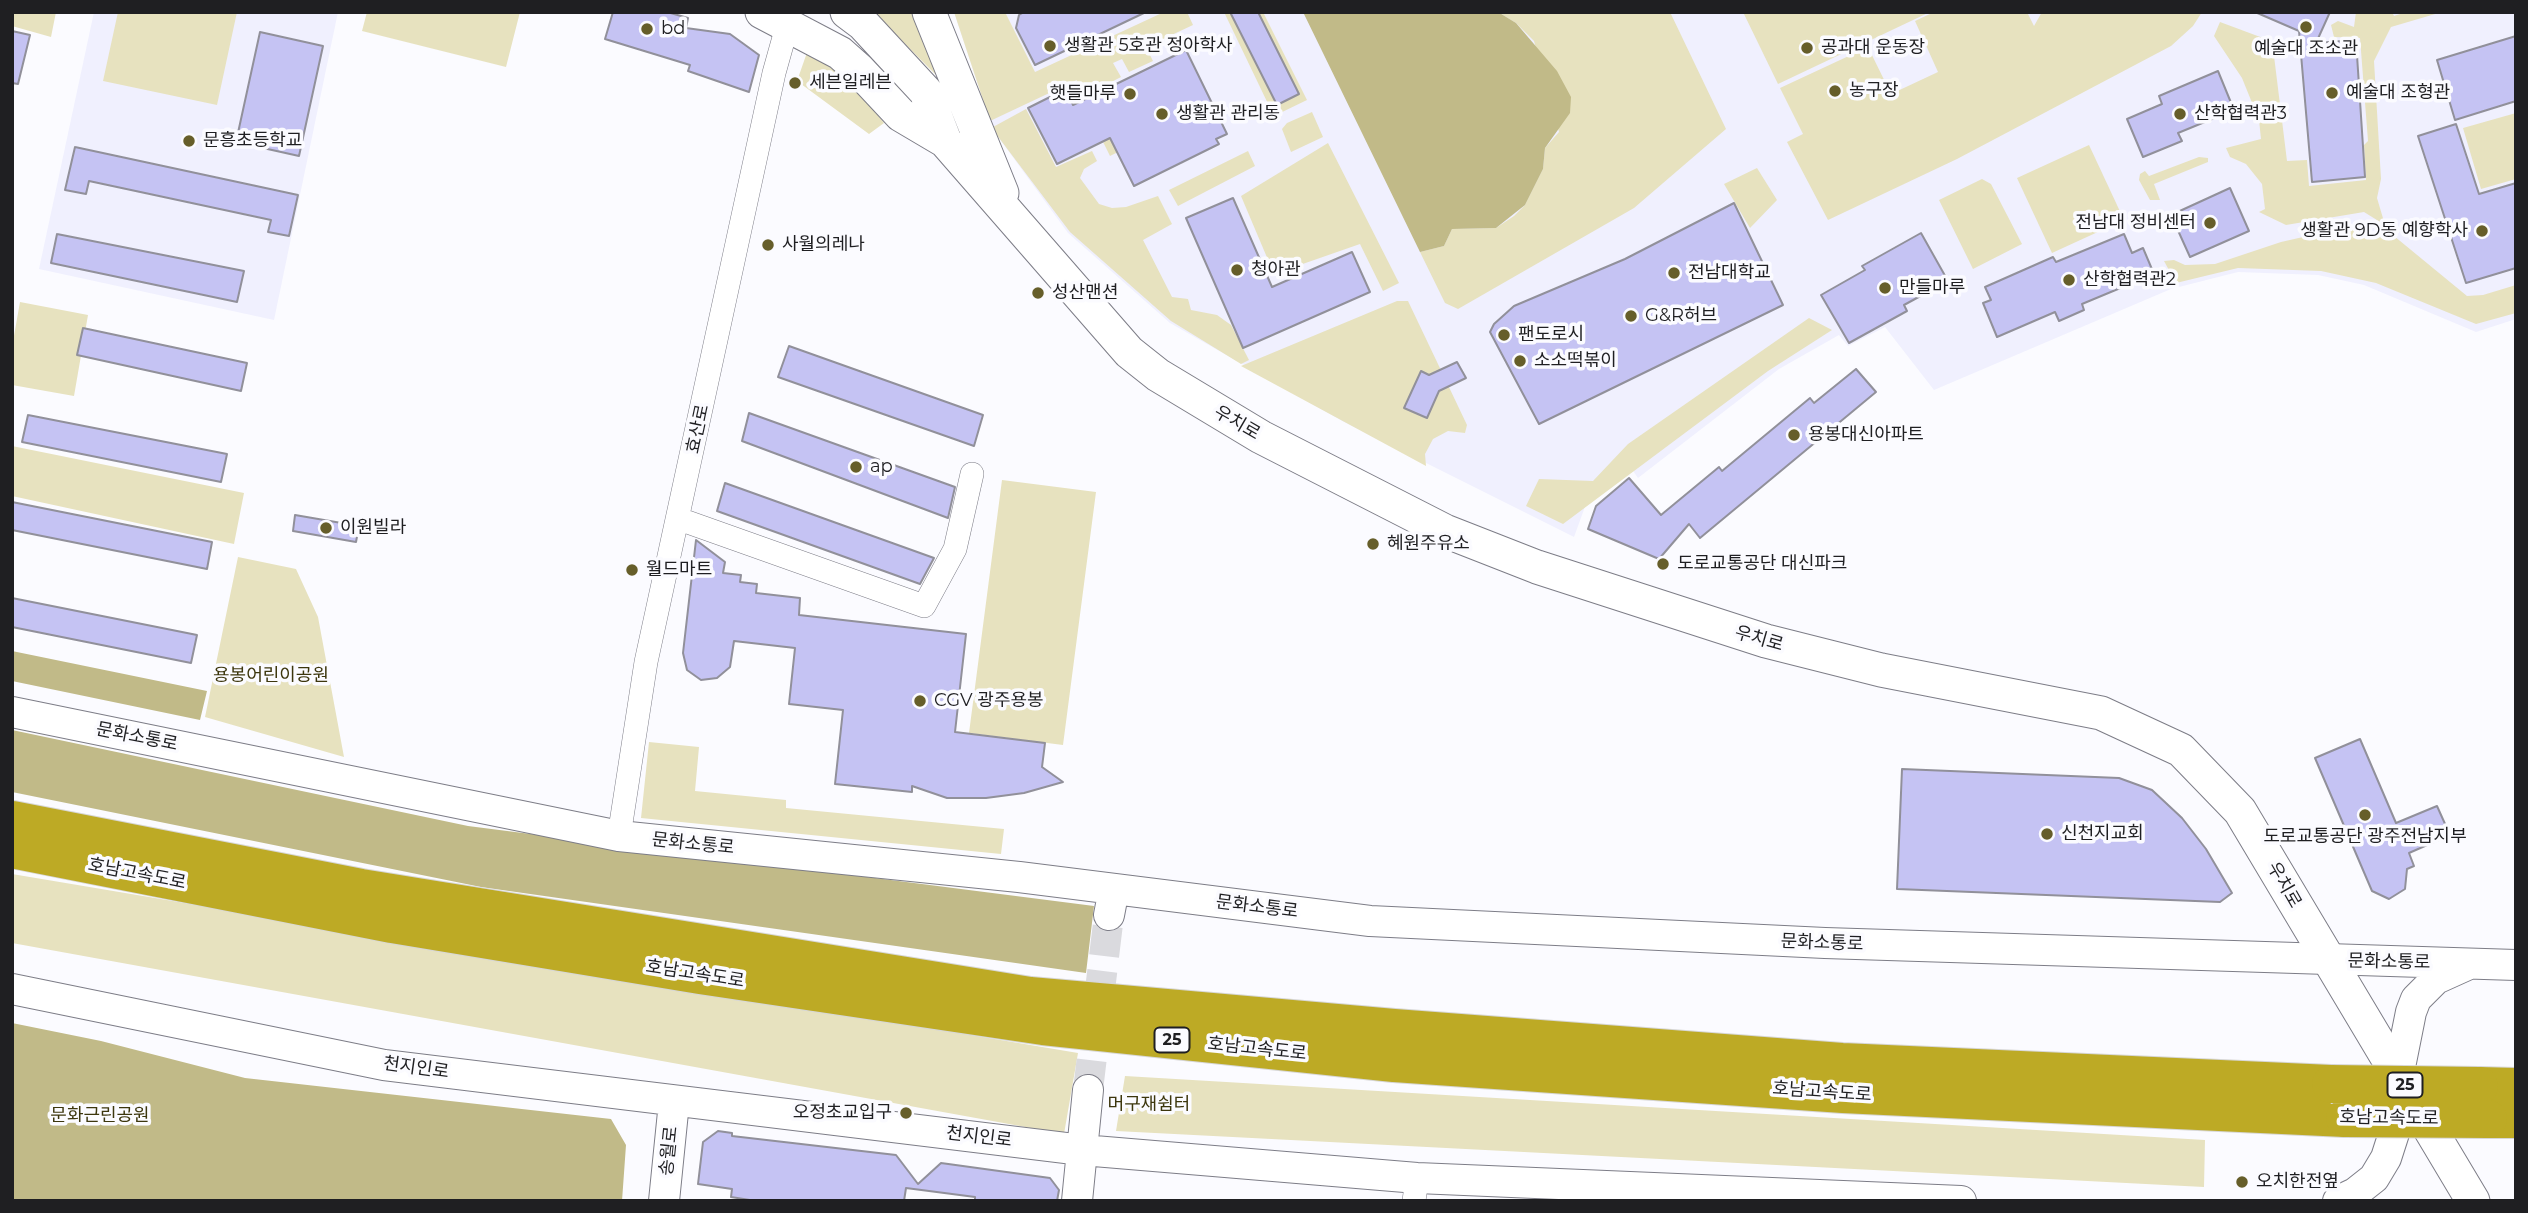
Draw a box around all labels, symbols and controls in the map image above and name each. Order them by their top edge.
place label: bd [661,18,685,40]
marker: 예술대 조소관 [2298,19,2314,35]
marker: bd [639,21,655,37]
place label: 생활관 5호관 정아학사 [1064,35,1233,57]
place label: 공과대 운동장 [1821,37,1925,59]
marker: 생활관 5호관 정아학사 [1042,38,1058,54]
place label: 예술대 조소관 [2254,38,2358,60]
marker: 공과대 운동장 [1799,40,1815,56]
place label: 세븐일레븐 [809,72,892,94]
marker: 세븐일레븐 [787,75,803,91]
place label: 농구장 [1849,80,1899,102]
place label: 예술대 조형관 [2346,82,2450,104]
place label: 햇들마루 [1050,83,1116,105]
marker: 농구장 [1827,83,1843,99]
marker: 예술대 조형관 [2324,85,2340,101]
marker: 햇들마루 [1122,86,1138,102]
place label: 생활관 관리동 [1176,103,1280,125]
place label: 산학협력관3 [2194,103,2287,125]
marker: 생활관 관리동 [1154,106,1170,122]
marker: 산학협력관3 [2172,106,2188,122]
place label: 문흥초등학교 [203,130,302,152]
marker: 문흥초등학교 [181,133,197,149]
place label: 전남대 정비센터 [2075,212,2196,234]
marker: 전남대 정비센터 [2202,215,2218,231]
place label: 생활관 9D동 예향학사 [2300,220,2468,242]
marker: 생활관 9D동 예향학사 [2474,223,2490,239]
place label: 사월의레나 [782,234,865,256]
marker: 사월의레나 [760,237,776,253]
place label: 청아관 [1251,259,1301,281]
marker: 청아관 [1229,262,1245,278]
place label: 전남대학교 [1688,262,1771,284]
marker: 전남대학교 [1666,265,1682,281]
place label: 산학협력관2 [2083,269,2176,291]
marker: 산학협력관2 [2061,272,2077,288]
place label: 만들마루 [1899,277,1965,299]
marker: 만들마루 [1877,280,1893,296]
place label: 성산맨션 [1052,282,1118,304]
marker: 성산맨션 [1030,285,1046,301]
place label: G&R허브 [1645,305,1717,327]
marker: G&R허브 [1623,308,1639,324]
place label: 팬도로시 [1518,324,1584,346]
marker: 팬도로시 [1496,327,1512,343]
place label: 소소떡볶이 [1534,350,1617,372]
marker: 소소떡볶이 [1512,353,1528,369]
street label: 우치로 [1210,401,1264,445]
street label: 효산로 [682,402,714,456]
place label: 용봉대신아파트 [1808,424,1924,446]
marker: 용봉대신아파트 [1786,427,1802,443]
place label: ap [870,456,893,478]
marker: ap [848,459,864,475]
place label: 이원빌라 [340,517,406,539]
marker: 이원빌라 [318,520,334,536]
place label: 혜원주유소 [1387,533,1470,555]
marker: 혜원주유소 [1365,536,1381,552]
place label: 도로교통공단 대신파크 [1677,553,1847,575]
marker: 도로교통공단 대신파크 [1655,556,1671,572]
place label: 월드마트 [646,559,712,581]
marker: 월드마트 [624,562,640,578]
street label: 우치로 [1732,622,1786,656]
park label: 용봉어린이공원 [213,665,329,687]
place label: CGV 광주용봉 [934,690,1044,712]
marker: CGV 광주용봉 [912,693,928,709]
street label: 문화소통로 [94,718,180,756]
marker: 도로교통공단 광주전남지부 [2357,807,2373,823]
place label: 신천지교회 [2061,823,2144,845]
marker: 신천지교회 [2039,826,2055,842]
place label: 도로교통공단 광주전남지부 [2263,826,2467,848]
street label: 문화소통로 [651,829,735,859]
street label: 호남고속도로 [86,854,188,894]
street label: 우치로 [2262,858,2306,912]
street label: 문화소통로 [1215,891,1299,923]
street label: 문화소통로 [1780,931,1864,955]
street label: 문화소통로 [2347,950,2431,974]
street label: 호남고속도로 [644,956,746,992]
road number: 25 [1154,1028,1190,1052]
street label: 호남고속도로 [1206,1033,1308,1065]
street label: 천지인로 [382,1053,450,1083]
road number: 25 [2388,1072,2422,1098]
street label: 호남고속도로 [1772,1078,1872,1106]
park label: 머구재쉼터 [1108,1094,1190,1116]
place label: 오정초교입구 [793,1102,892,1124]
park label: 문화근린공원 [50,1105,150,1127]
marker: 오정초교입구 [898,1105,914,1121]
street label: 호남고속도로 [2339,1106,2439,1130]
street label: 천지인로 [945,1122,1013,1152]
street label: 송월로 [656,1125,682,1177]
place label: 오치한전옆 [2256,1171,2339,1193]
marker: 오치한전옆 [2234,1174,2250,1190]

